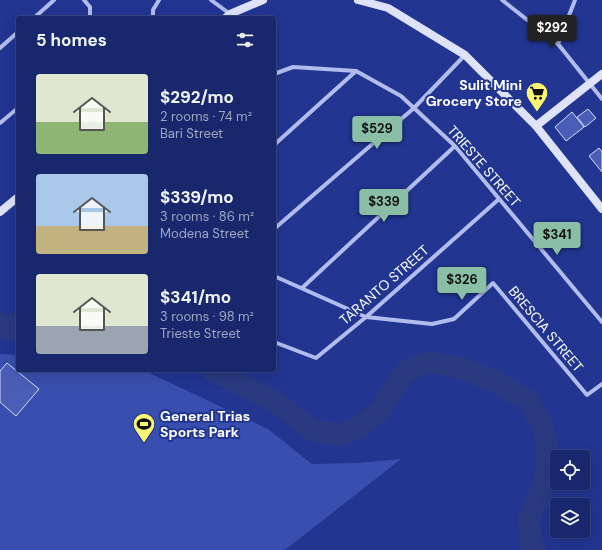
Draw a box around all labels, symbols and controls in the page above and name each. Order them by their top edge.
pin: $292 [528,15,576,49]
text: $292 [537,19,567,36]
text: 5 homes [36,29,107,51]
icon: filters [234,29,256,51]
place label: Sulit Mini Grocery Store [426,76,522,110]
supermarket icon: Sulit Mini Grocery Store [524,80,550,113]
text: $292/mo [160,86,234,108]
icon: home [68,90,116,138]
text: 2 rooms · 74 m² [160,108,252,125]
pin: $529 [353,116,401,150]
text: $529 [361,120,393,137]
street label: TRIESTE STREET [444,121,524,211]
text: Bari Street [160,125,223,142]
text: $339/mo [160,186,234,208]
pin: $339 [360,189,408,223]
icon: home [68,190,116,238]
text: $339 [368,193,400,210]
text: 3 rooms · 86 m² [160,208,254,225]
pin: $341 [533,222,581,256]
text: Modena Street [160,225,249,242]
text: $341 [543,226,571,243]
street label: TARANTO STREET [335,241,433,329]
pin: $326 [438,267,486,301]
text: $326 [446,271,478,288]
street label: BRESCIA STREET [505,282,587,376]
text: $341/mo [160,286,231,308]
icon: home [68,290,116,338]
text: 3 rooms · 98 m² [160,308,254,325]
text: Trieste Street [160,325,241,342]
place label: General Trias Sports Park [160,407,250,441]
sports icon: General Trias Sports Park [131,411,157,444]
map controls [550,450,590,538]
button: locate [550,450,590,490]
button: layers [550,498,590,538]

